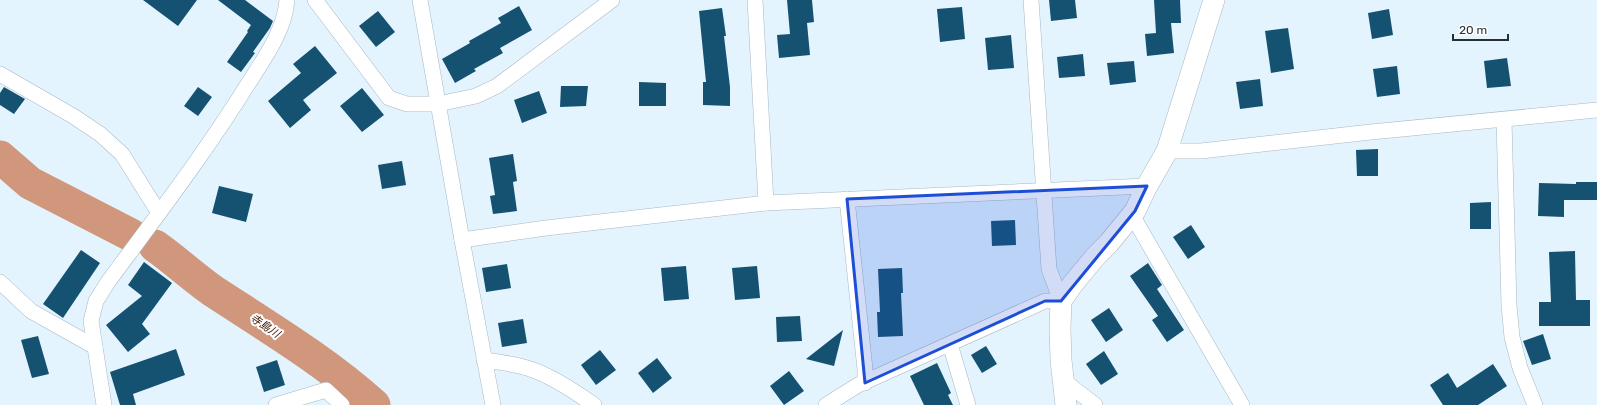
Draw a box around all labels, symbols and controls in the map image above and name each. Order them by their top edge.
scale bar [1453,16,1508,42]
text: 20 m [1459,23,1487,37]
water label: 寺島川 [248,311,283,341]

